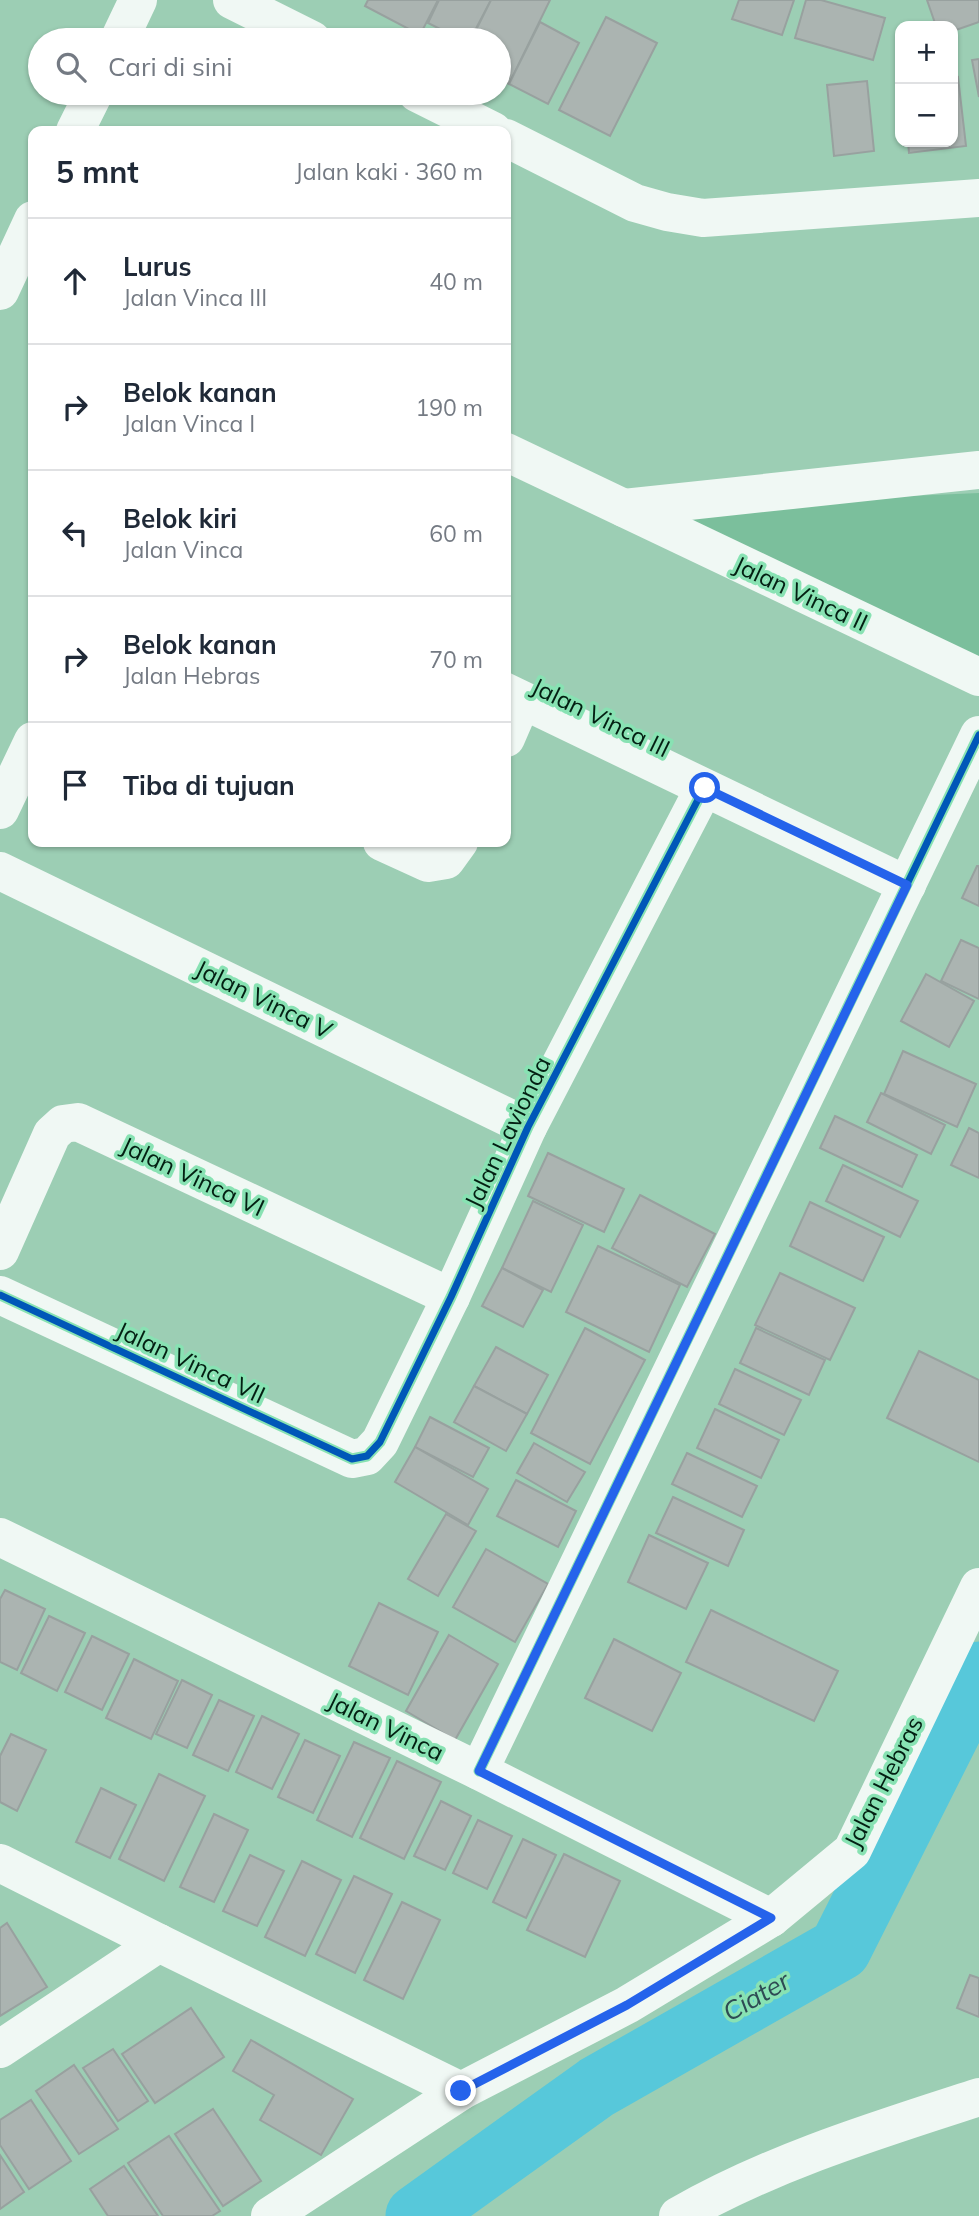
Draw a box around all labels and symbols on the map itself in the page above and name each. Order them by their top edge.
street label: Jalan Vinca II [729,549,873,637]
street label: Jalan Vinca III [527,671,675,763]
route start [689,772,720,803]
street label: Jalan Vinca V [191,953,338,1045]
street label: Jalan Lavionda [457,1051,557,1213]
street label: Jalan Vinca VI [117,1130,269,1222]
street label: Jalan Vinca VII [112,1314,270,1410]
street label: Jalan Vinca [323,1685,449,1767]
street label: Jalan Hebras [837,1711,929,1853]
water label: Ciater [717,1963,797,2028]
route end [445,2075,476,2106]

